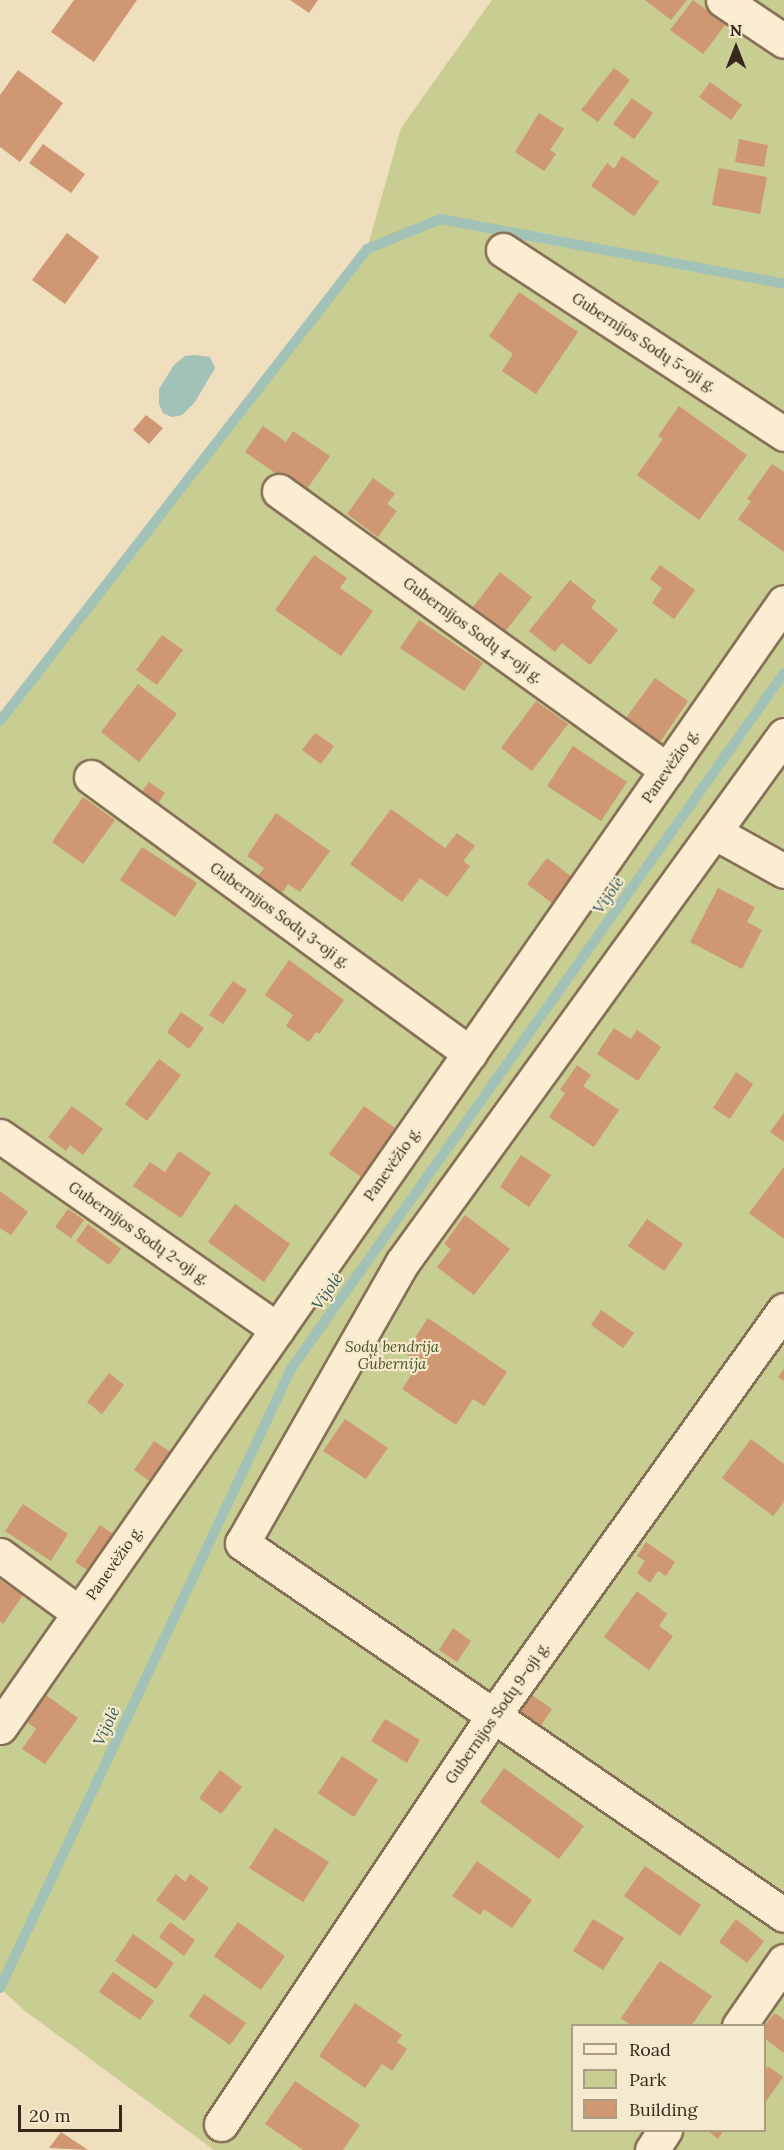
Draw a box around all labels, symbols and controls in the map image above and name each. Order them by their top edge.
north arrow [706,18,766,78]
text: N [730,20,742,40]
street label: Gubernijos Sodų 5-oji g. [569,289,719,395]
street label: Gubernijos Sodų 4-oji g. [400,573,546,687]
street label: Panevėžio g. [638,726,702,806]
street label: Gubernijos Sodų 3-oji g. [207,858,353,972]
water label: Vijolė [588,873,628,917]
street label: Panevėžio g. [360,1124,424,1204]
street label: Gubernijos Sodų 2-oji g. [65,1178,213,1288]
water label: Vijolė [307,1269,347,1313]
park label: Sodų bendrija Gubernija [345,1337,439,1372]
street label: Panevėžio g. [82,1523,146,1603]
street label: Gubernijos Sodų 9-oji g. [441,1639,553,1787]
water label: Vijolė [89,1703,123,1749]
legend [571,2024,766,2132]
text: Road [629,2038,671,2061]
text: Park [629,2068,666,2091]
scale bar [21,2093,124,2131]
text: Building [629,2098,697,2121]
text: 20 m [29,2104,71,2127]

